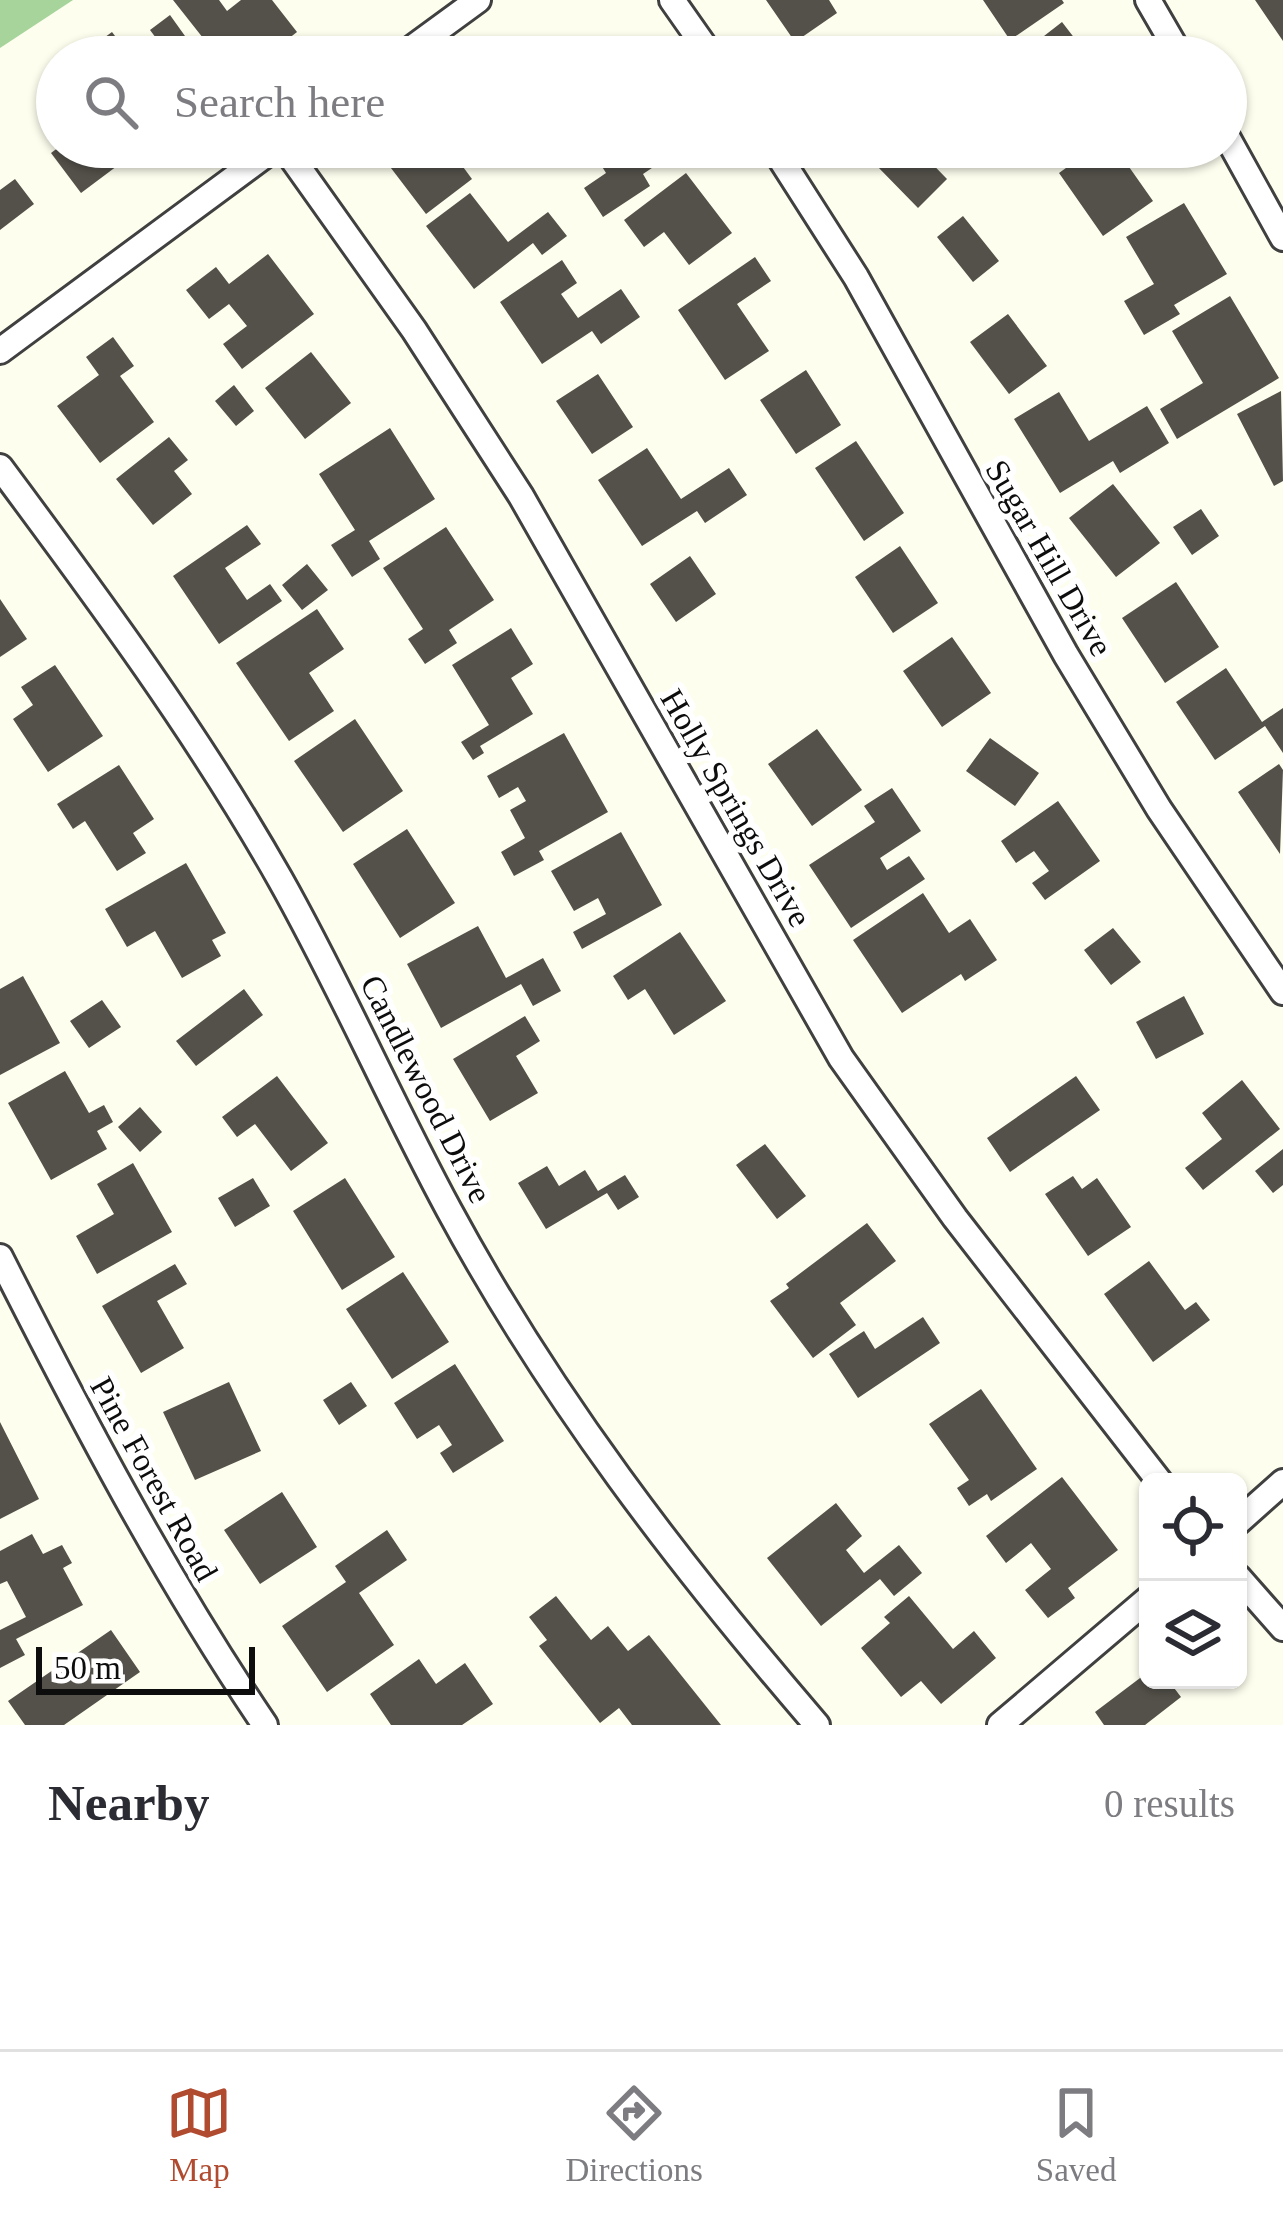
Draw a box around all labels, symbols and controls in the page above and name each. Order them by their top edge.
search box [36,36,1247,168]
icon: search [78,69,144,135]
text: Search here [174,77,385,127]
street label: Sugar Hill Drive [978,454,1120,662]
street label: Holly Springs Drive [653,683,819,933]
street label: Candlewood Drive [353,969,499,1209]
street label: Pine Forest Road [83,1371,225,1588]
map controls [1139,1473,1247,1689]
button: locate [1139,1473,1247,1581]
button: layers [1139,1581,1247,1689]
scale bar [36,1641,255,1694]
text: 50 m [54,1650,121,1686]
text: Nearby [48,1775,209,1831]
text: 0 results [1104,1782,1235,1825]
tab: Map [166,2080,232,2189]
tab: Directions [565,2080,703,2189]
tab: Saved [1036,2080,1117,2189]

